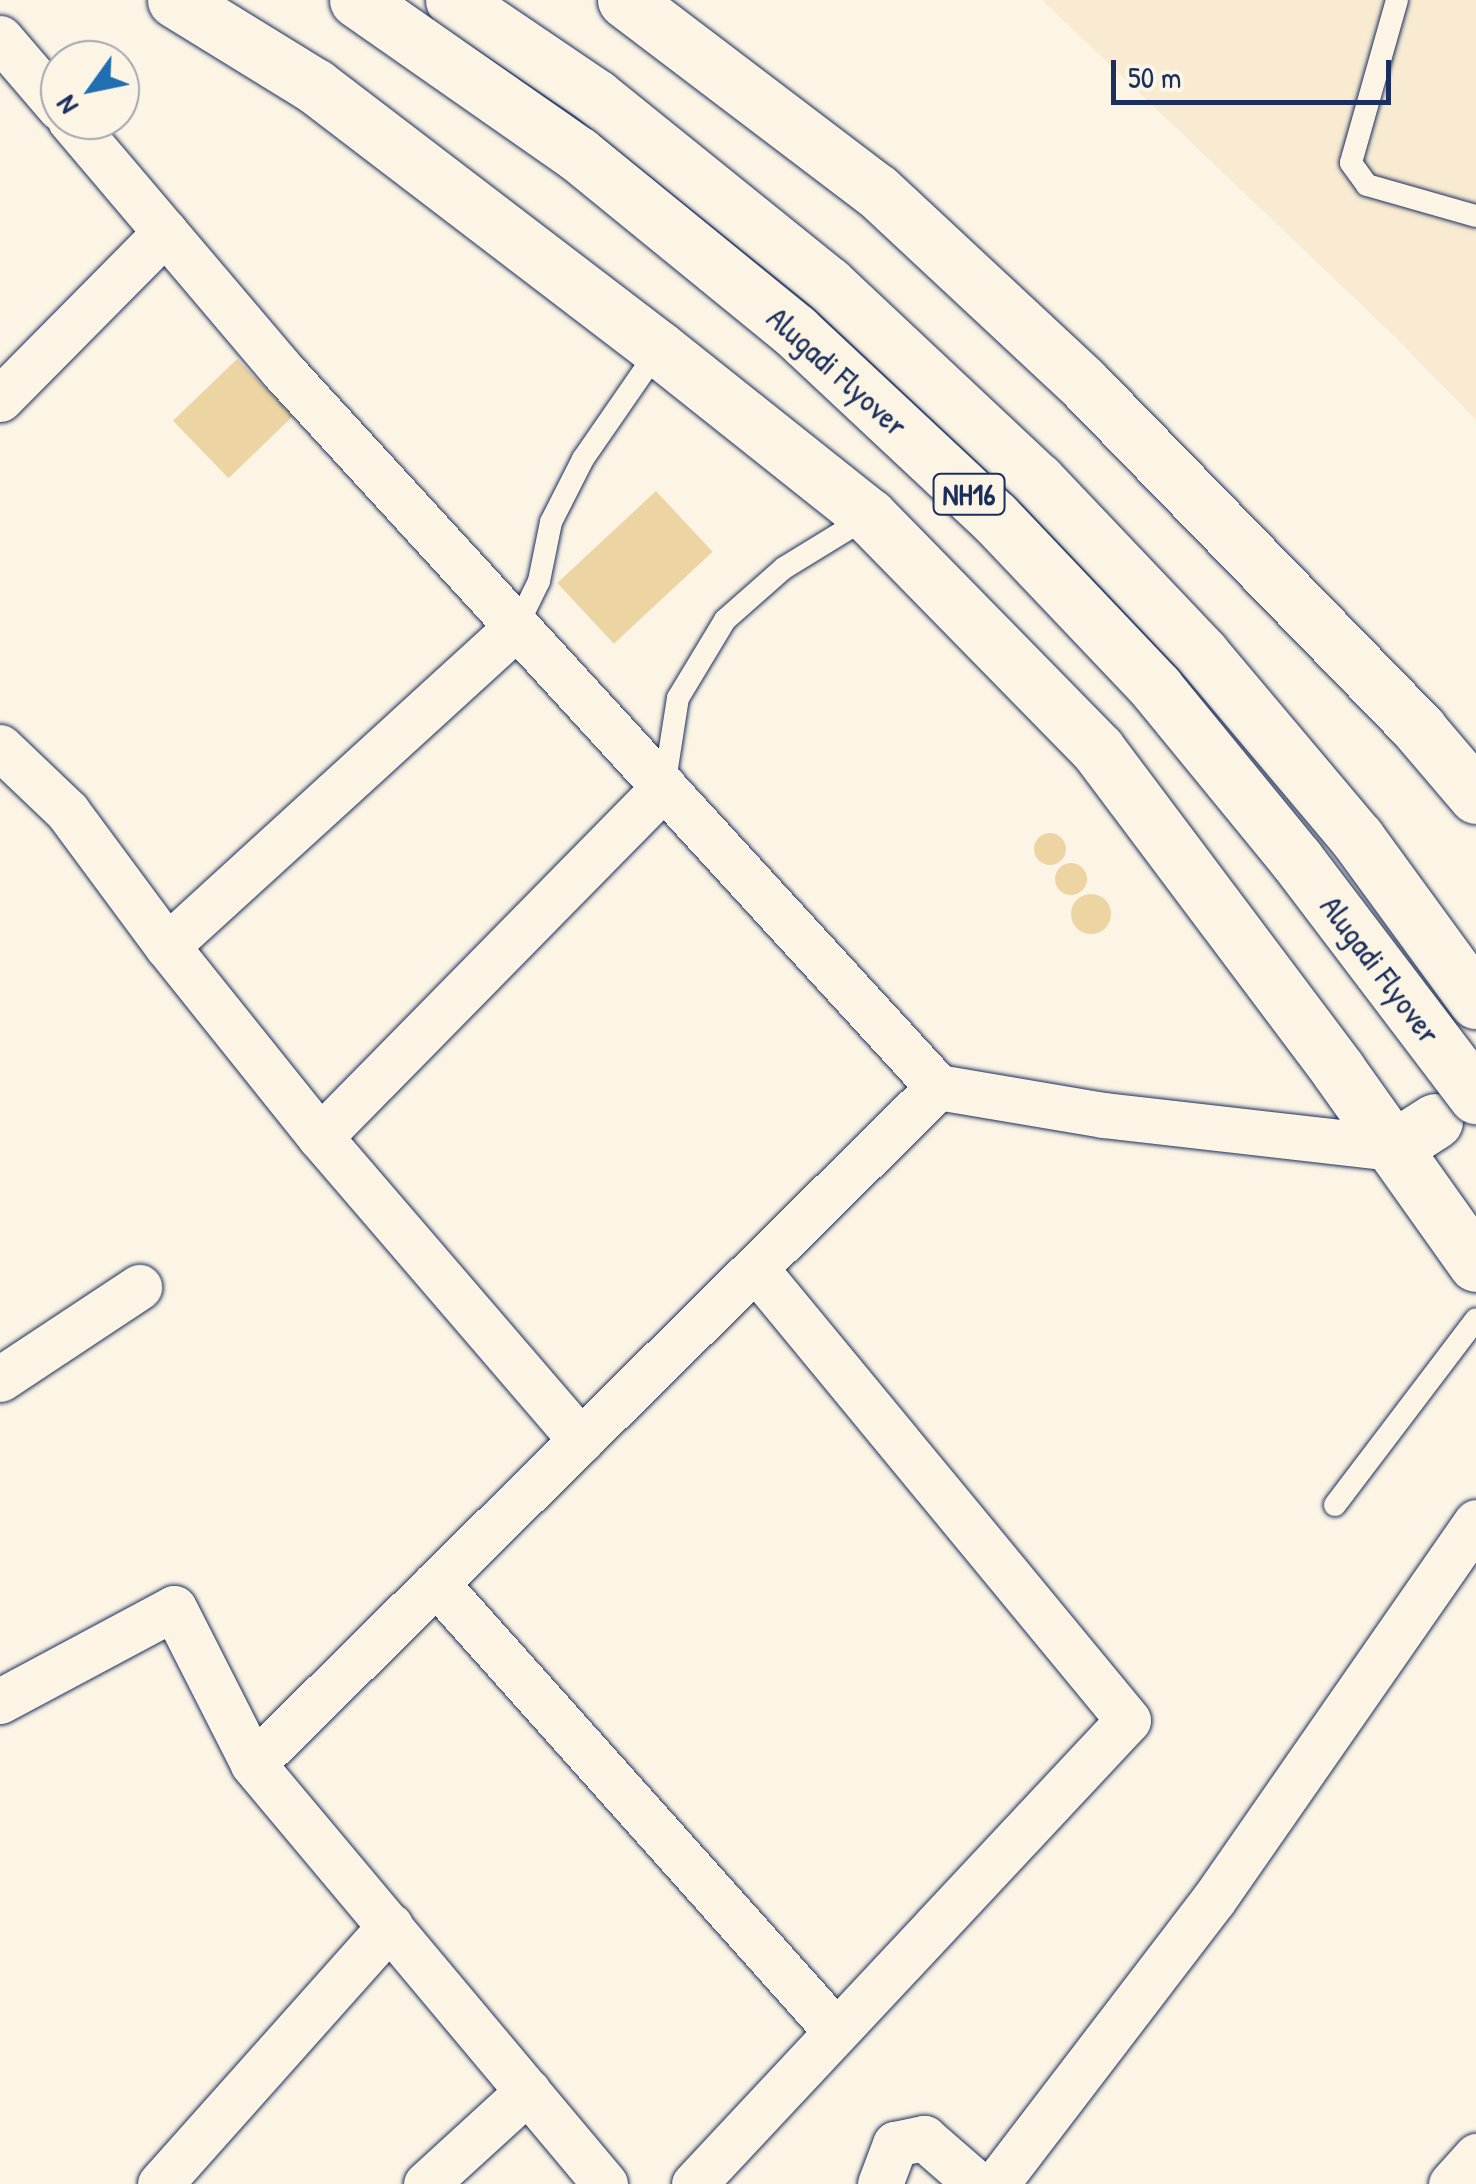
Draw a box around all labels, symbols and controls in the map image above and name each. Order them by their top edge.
north arrow [40,40,140,140]
scale bar [1116,40,1396,102]
text: 50 m [1128,57,1181,97]
text: N [47,89,87,122]
street label: Alugadi Flyover [759,299,915,445]
road number: NH16 [932,469,1006,519]
street label: Alugadi Flyover [1312,888,1448,1052]

